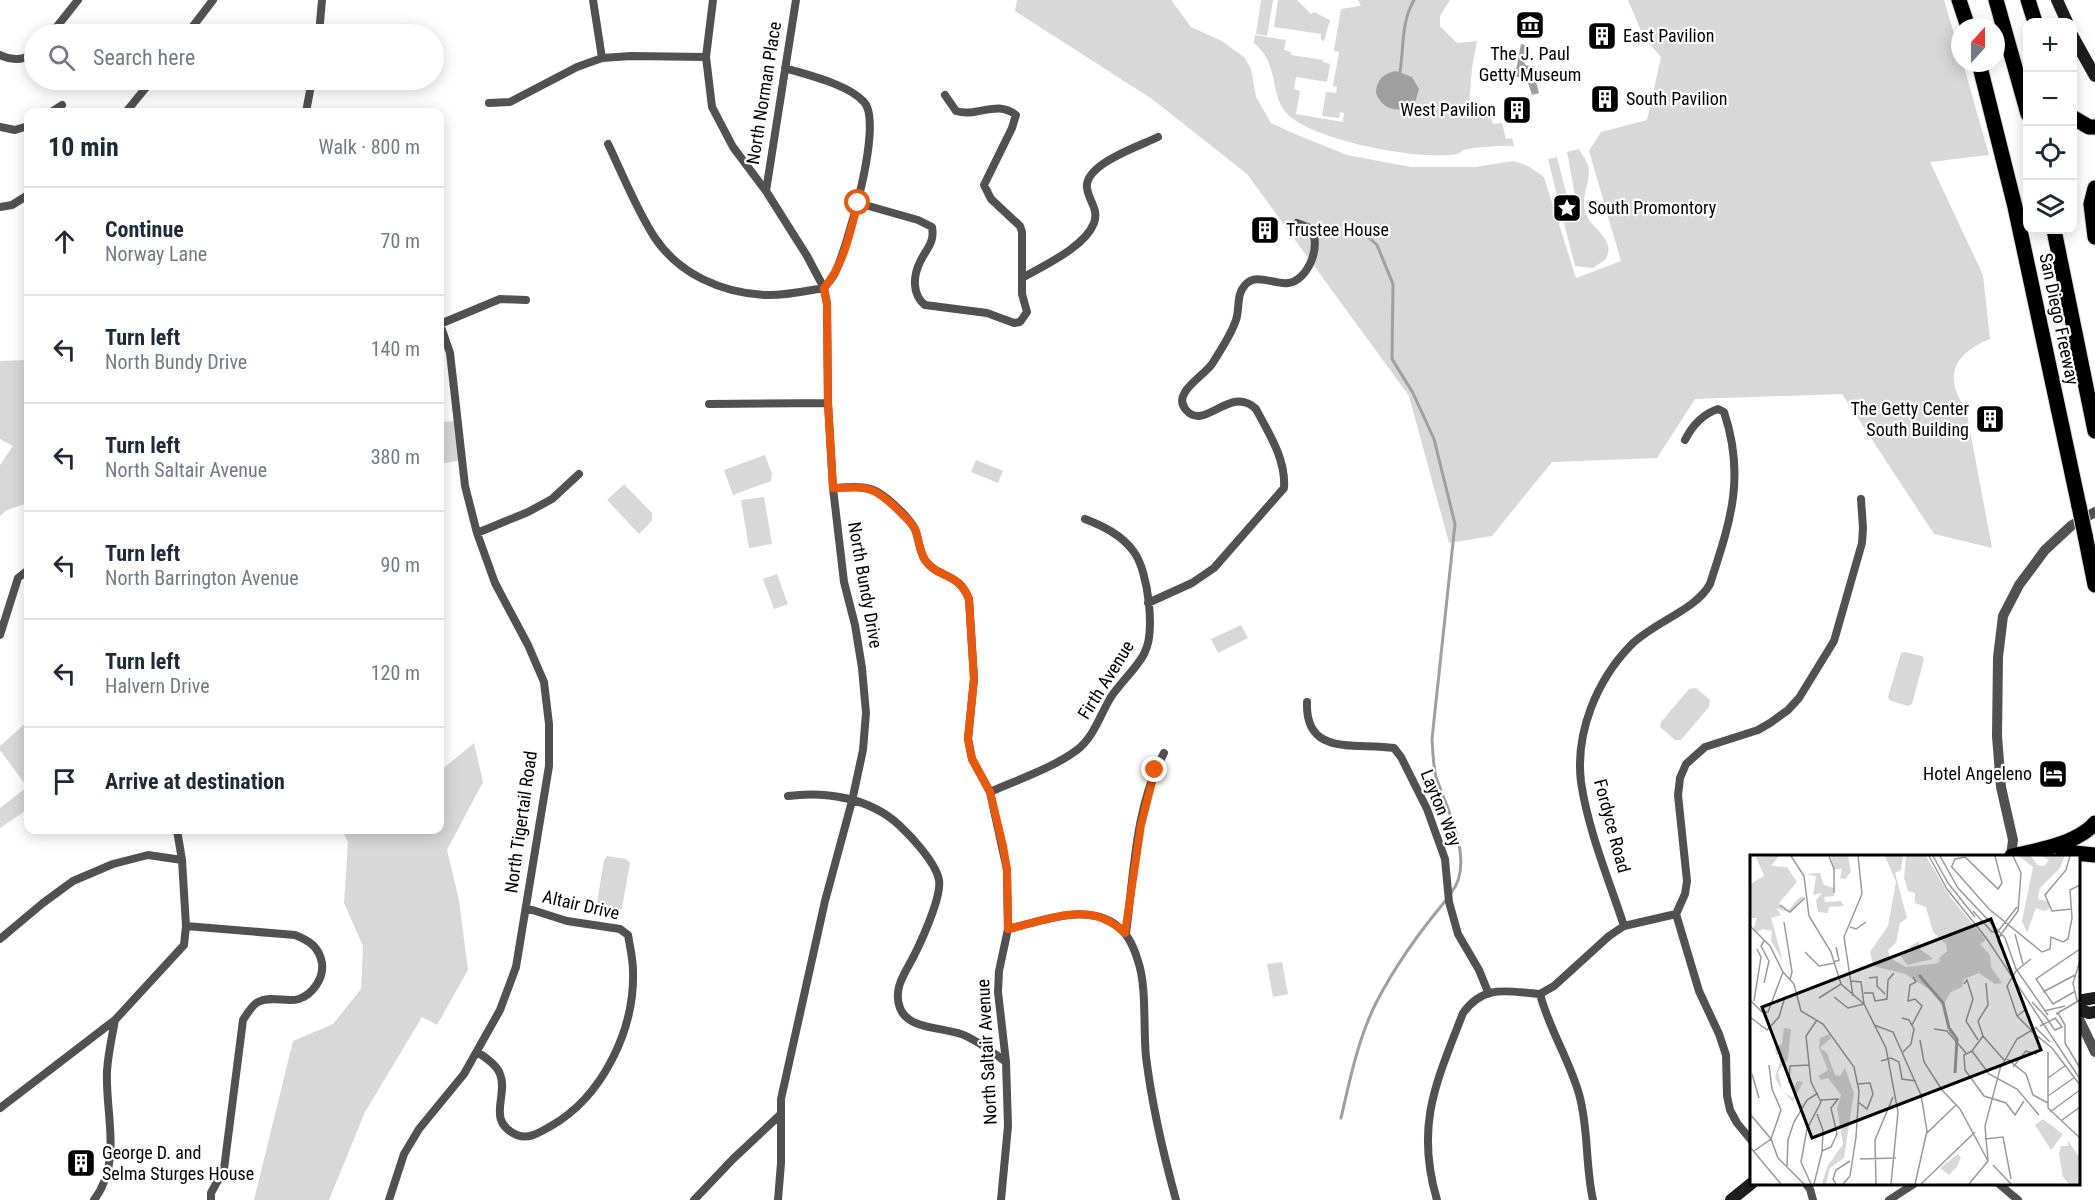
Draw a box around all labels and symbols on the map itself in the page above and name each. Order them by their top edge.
museum icon: The J. Paul Getty Museum [1514,9,1546,41]
north arrow [1951,18,2005,72]
street label: North Norman Place [742,20,785,166]
building icon: East Pavilion [1586,20,1618,52]
place label: East Pavilion [1623,25,1714,46]
place label: The J. Paul Getty Museum [1479,43,1581,85]
building icon: South Pavilion [1589,83,1621,115]
place label: South Pavilion [1626,88,1727,109]
building icon: West Pavilion [1501,94,1533,126]
place label: West Pavilion [1400,99,1496,120]
route start [844,189,870,215]
place icon: South Promontory [1551,192,1583,224]
place label: South Promontory [1588,197,1717,218]
building icon: Trustee House [1249,214,1281,246]
place label: Trustee House [1286,219,1389,240]
street label: San Diego Freeway [2035,251,2084,387]
place label: The Getty Center South Building [1850,398,1970,440]
building icon: The Getty Center South Building [1974,403,2006,435]
street label: North Bundy Drive [844,520,887,650]
street label: Firth Avenue [1073,637,1138,723]
street label: North Tigertail Road [500,750,541,894]
route end [1141,756,1167,782]
hotel icon: Hotel Angeleno [2037,758,2069,790]
place label: Hotel Angeleno [1923,763,2032,784]
street label: Layton Way [1417,766,1467,850]
street label: Fordyce Road [1590,777,1635,875]
inset map [1750,855,2080,1185]
street label: Altair Drive [541,885,622,924]
street label: North Saltair Avenue [972,979,1001,1125]
place label: George D. and Selma Sturges House [102,1142,254,1184]
building icon: George D. and Selma Sturges House [65,1147,97,1179]

